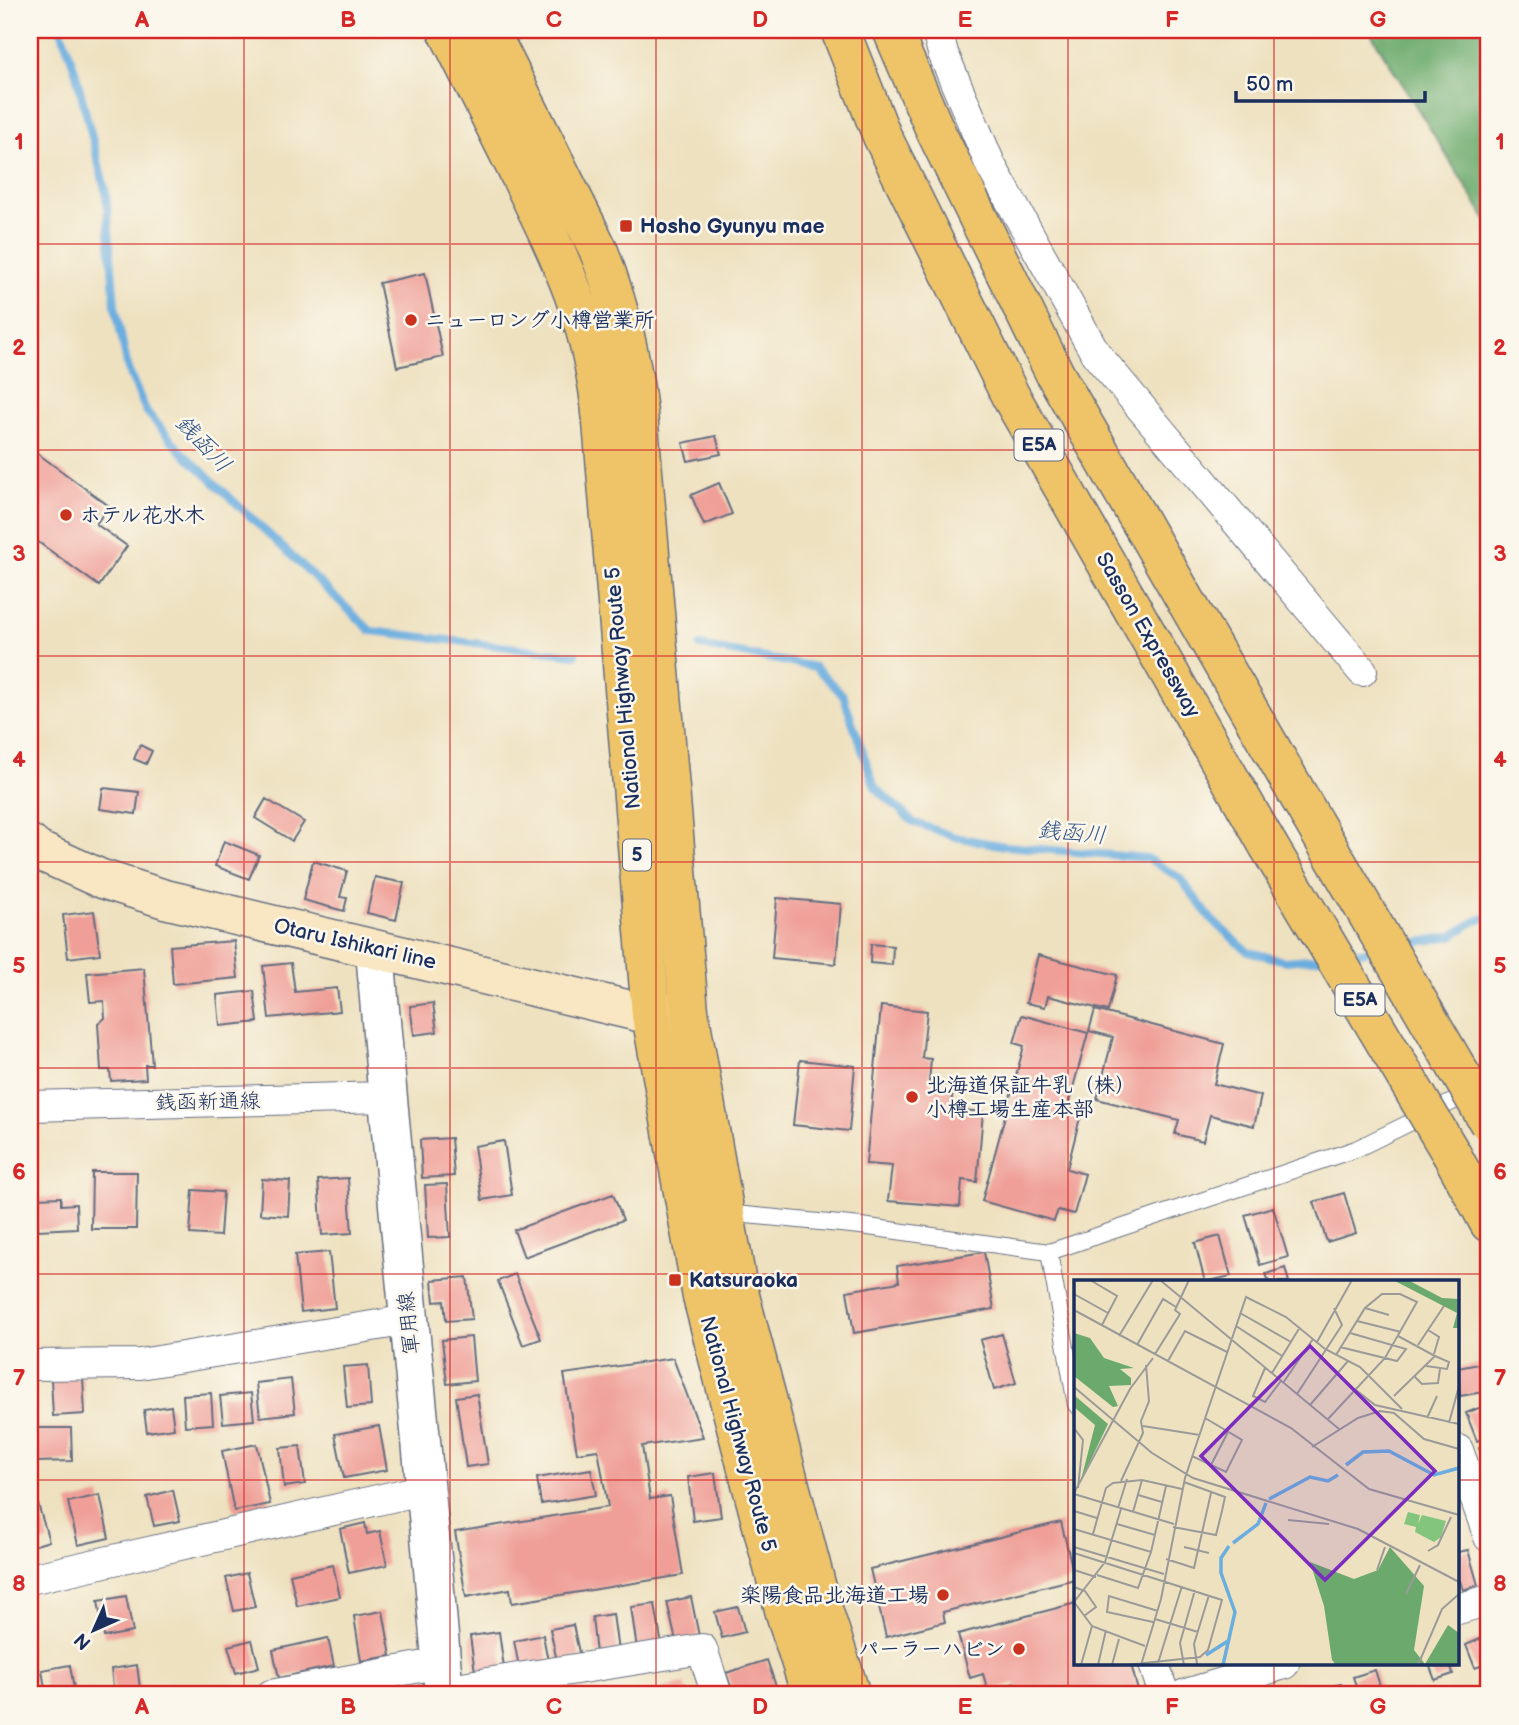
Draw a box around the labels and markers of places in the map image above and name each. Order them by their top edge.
place label: Hosho Gyunyu mae [640,214,825,239]
marker: Hosho Gyunyu mae [618,218,634,234]
place label: ニューロング小樽営業所 [425,308,655,333]
marker: ニューロング小樽営業所 [403,312,419,328]
place label: ホテル花水木 [80,503,205,528]
marker: ホテル花水木 [58,507,74,523]
place label: 北海道保証牛乳（株） 小樽工場生産本部 [926,1073,1136,1122]
marker: 北海道保証牛乳（株） 小樽工場生産本部 [904,1089,920,1105]
place label: Katsuraoka [689,1268,798,1293]
marker: Katsuraoka [667,1272,683,1288]
place label: 楽陽食品北海道工場 [740,1583,929,1608]
marker: 楽陽食品北海道工場 [935,1587,951,1603]
place label: パーラーハビン [858,1637,1005,1662]
marker: パーラーハビン [1011,1641,1027,1657]

